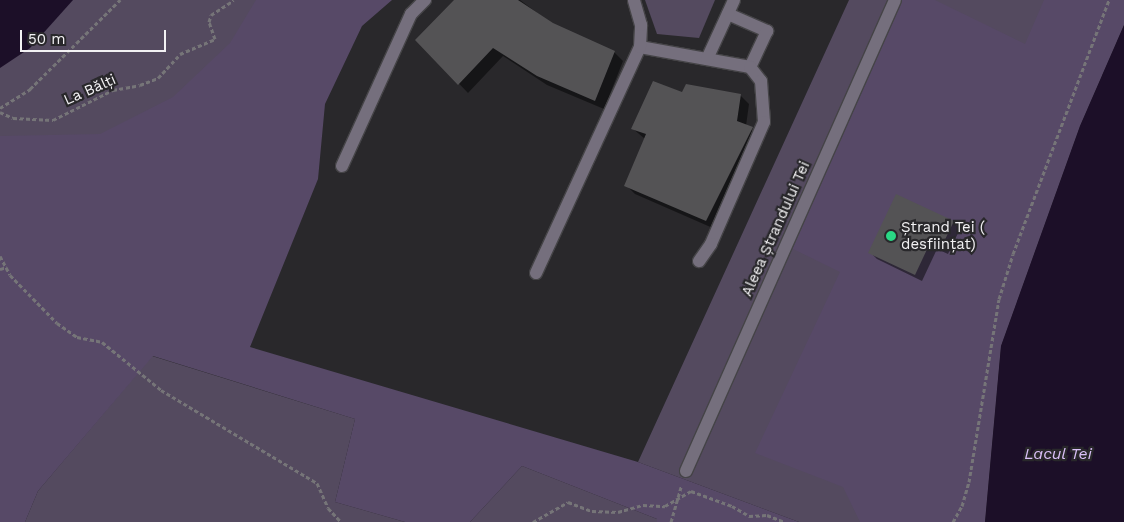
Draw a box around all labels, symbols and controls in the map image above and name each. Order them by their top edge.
scale bar [22,20,169,52]
text: 50 m [28,30,65,48]
street label: La Bălți [61,71,119,109]
street label: Aleea Ștrandului Tei [738,158,814,300]
place label: Ștrand Tei ( desființat) [901,218,986,253]
marker: Ștrand Tei ( desființat) [885,230,897,242]
water label: Lacul Tei [1024,444,1092,464]

